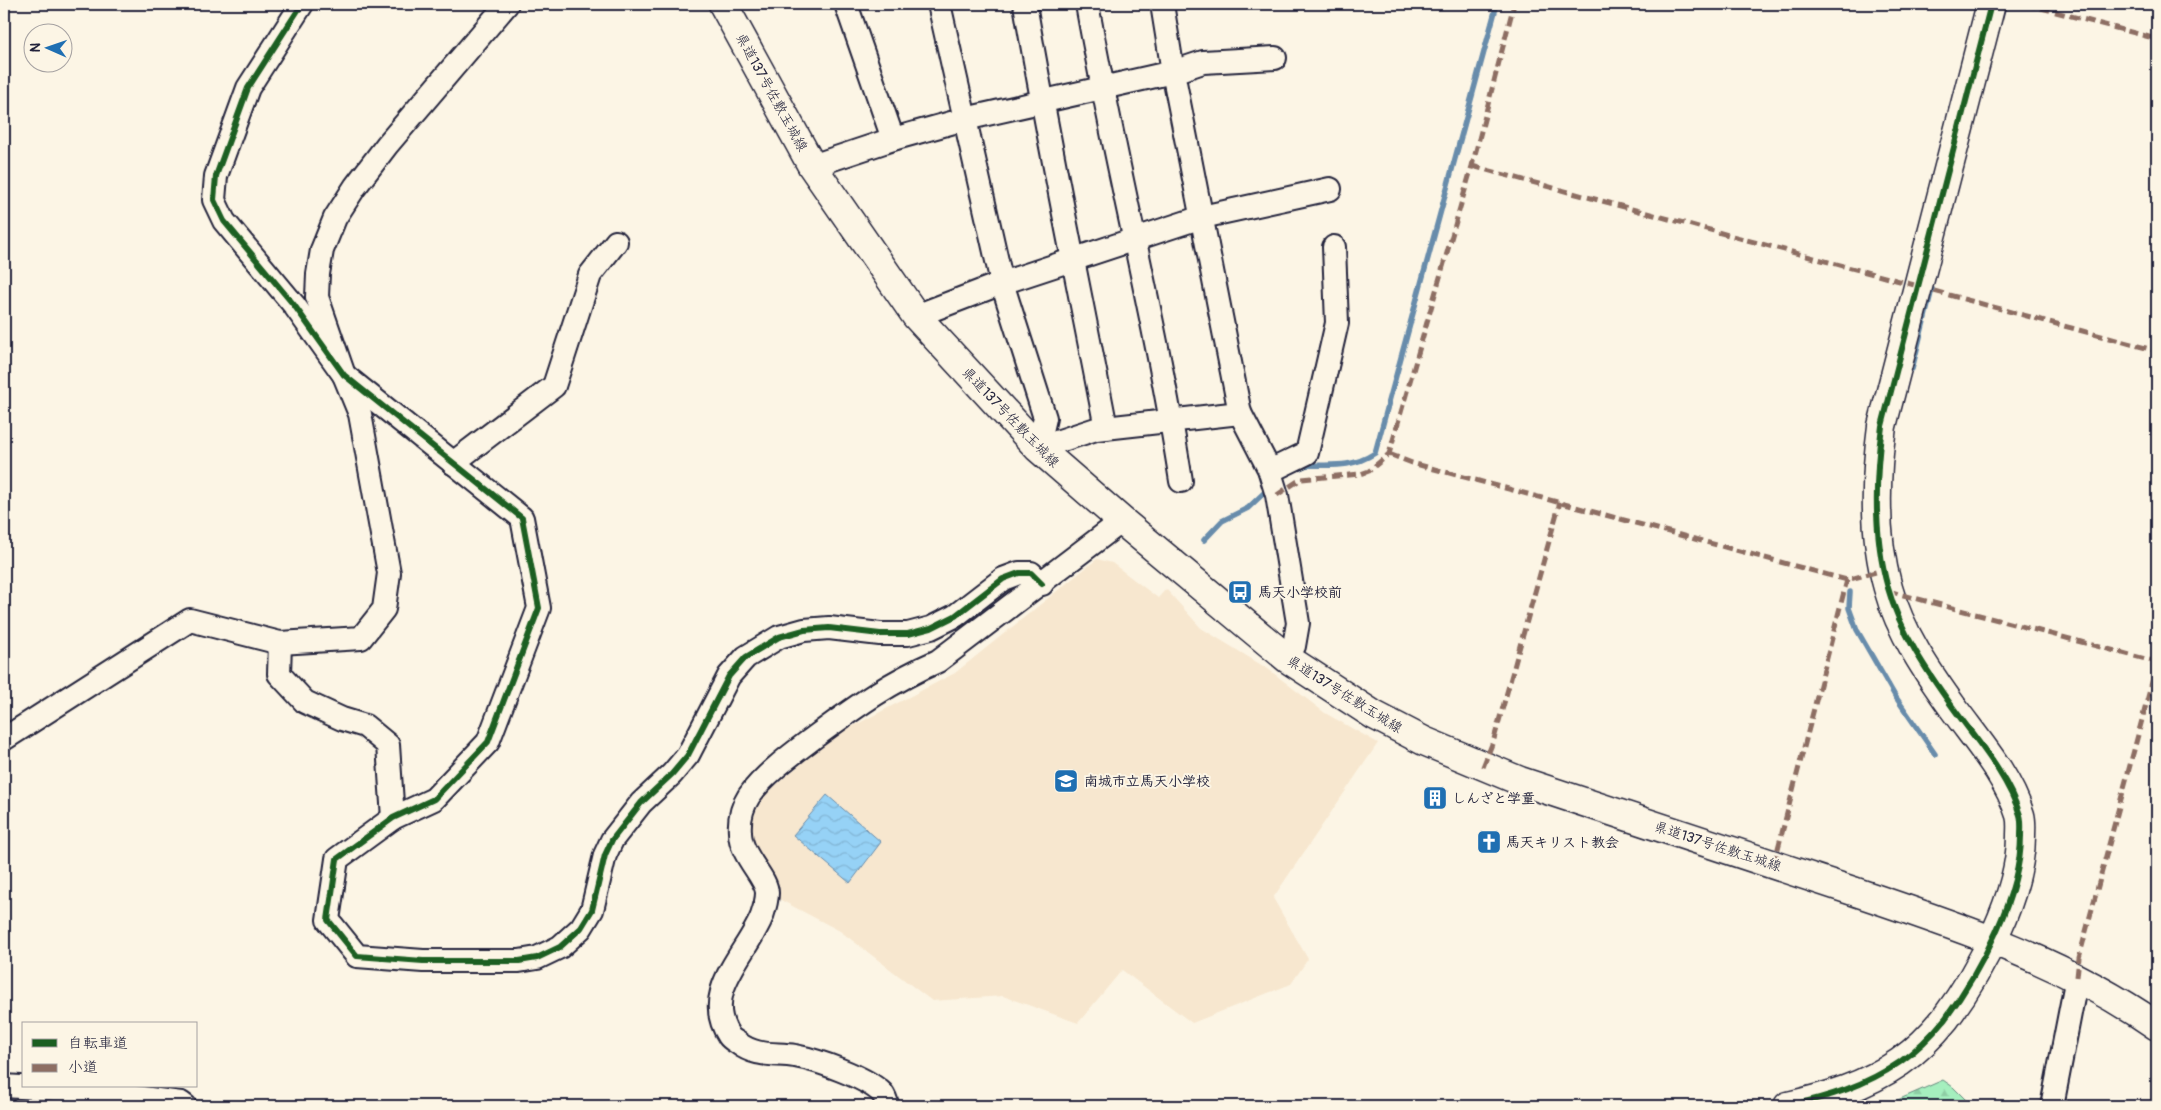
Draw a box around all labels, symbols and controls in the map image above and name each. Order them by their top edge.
north arrow [22,22,72,72]
street label: 県道137号佐敷玉城線 [732,30,811,154]
text: N [27,43,44,53]
street label: 県道137号佐敷玉城線 [958,364,1063,471]
bus stop icon: 馬天小学校前 [1227,579,1253,605]
place label: 馬天小学校前 [1258,584,1342,601]
street label: 県道137号佐敷玉城線 [1284,652,1406,737]
school or university icon: 南城市立馬天小学校 [1053,768,1079,794]
place label: 南城市立馬天小学校 [1084,773,1210,790]
building icon: しんざと学童 [1422,785,1448,811]
place label: しんざと学童 [1452,790,1535,807]
street label: 県道137号佐敷玉城線 [1652,818,1784,875]
church icon: 馬天キリスト教会 [1476,829,1502,855]
place label: 馬天キリスト教会 [1506,834,1619,851]
legend [22,1022,198,1088]
text: 自転車道 [68,1034,128,1053]
text: 小道 [68,1058,98,1077]

